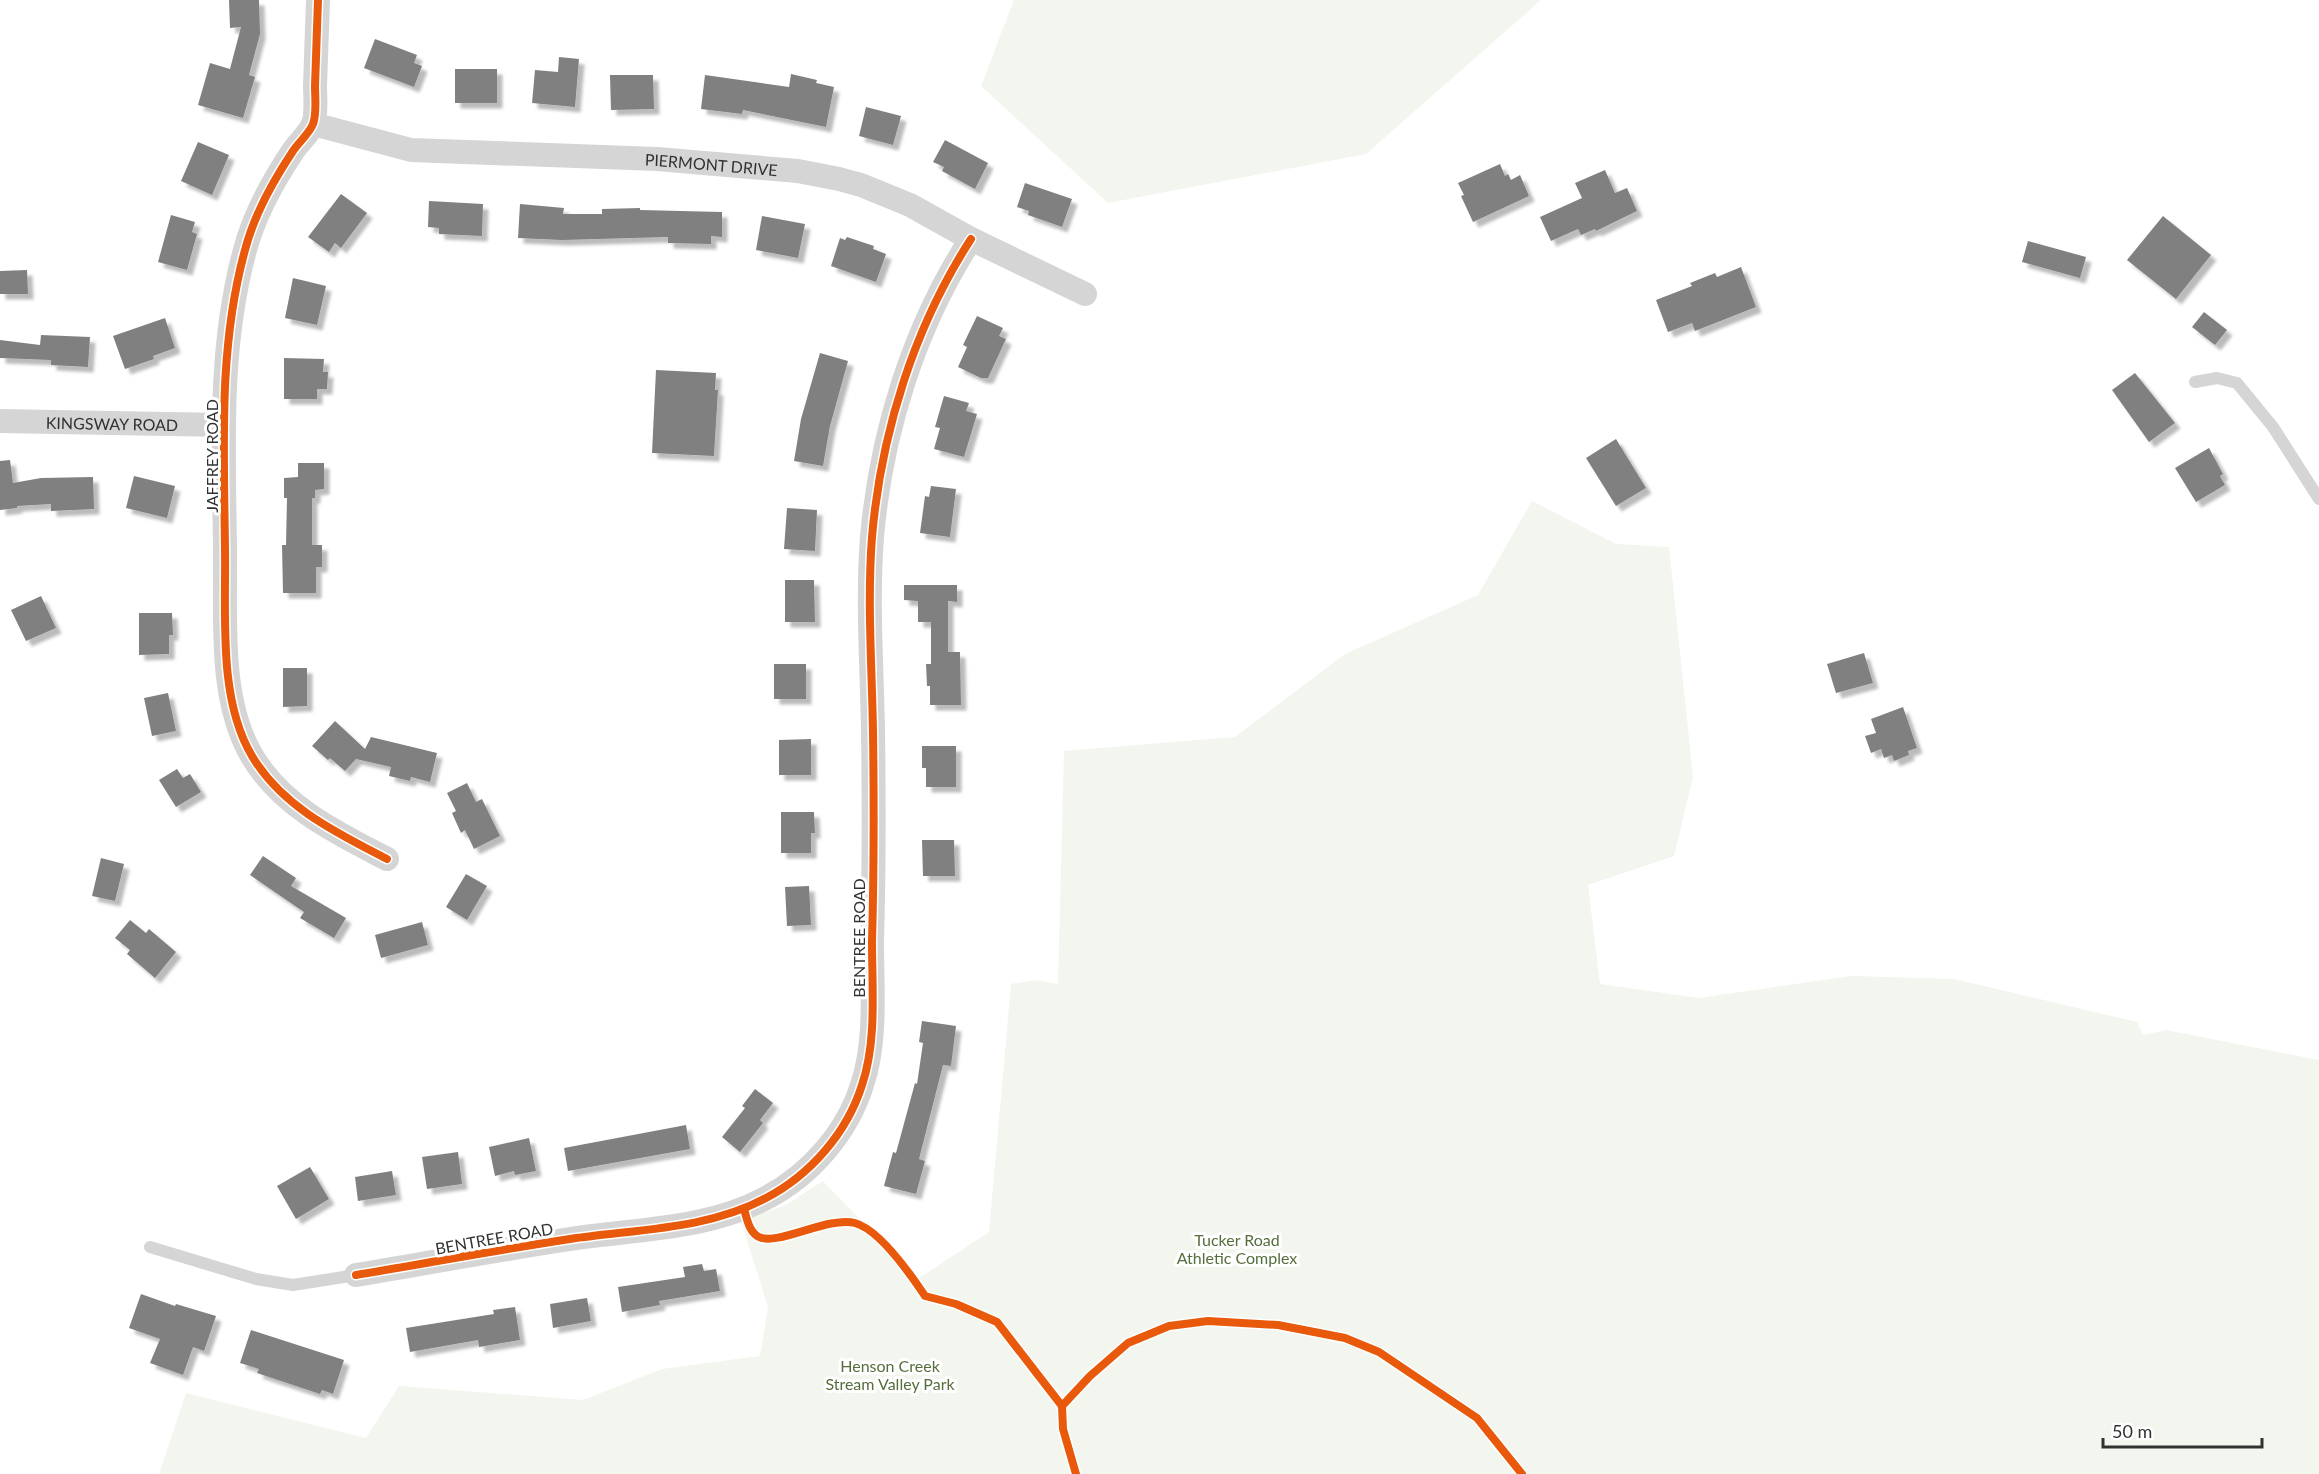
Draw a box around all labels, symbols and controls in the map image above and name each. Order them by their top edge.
street label: PIERMONT DRIVE [645,149,778,179]
street label: JAFFREY ROAD [202,399,221,513]
street label: KINGSWAY ROAD [46,412,178,434]
street label: BENTREE ROAD [849,878,868,998]
street label: BENTREE ROAD [434,1218,554,1258]
park label: Tucker Road Athletic Complex [1177,1230,1297,1267]
park label: Henson Creek Stream Valley Park [825,1356,955,1393]
scale bar [2103,1411,2262,1449]
text: 50 m [2112,1420,2152,1442]

